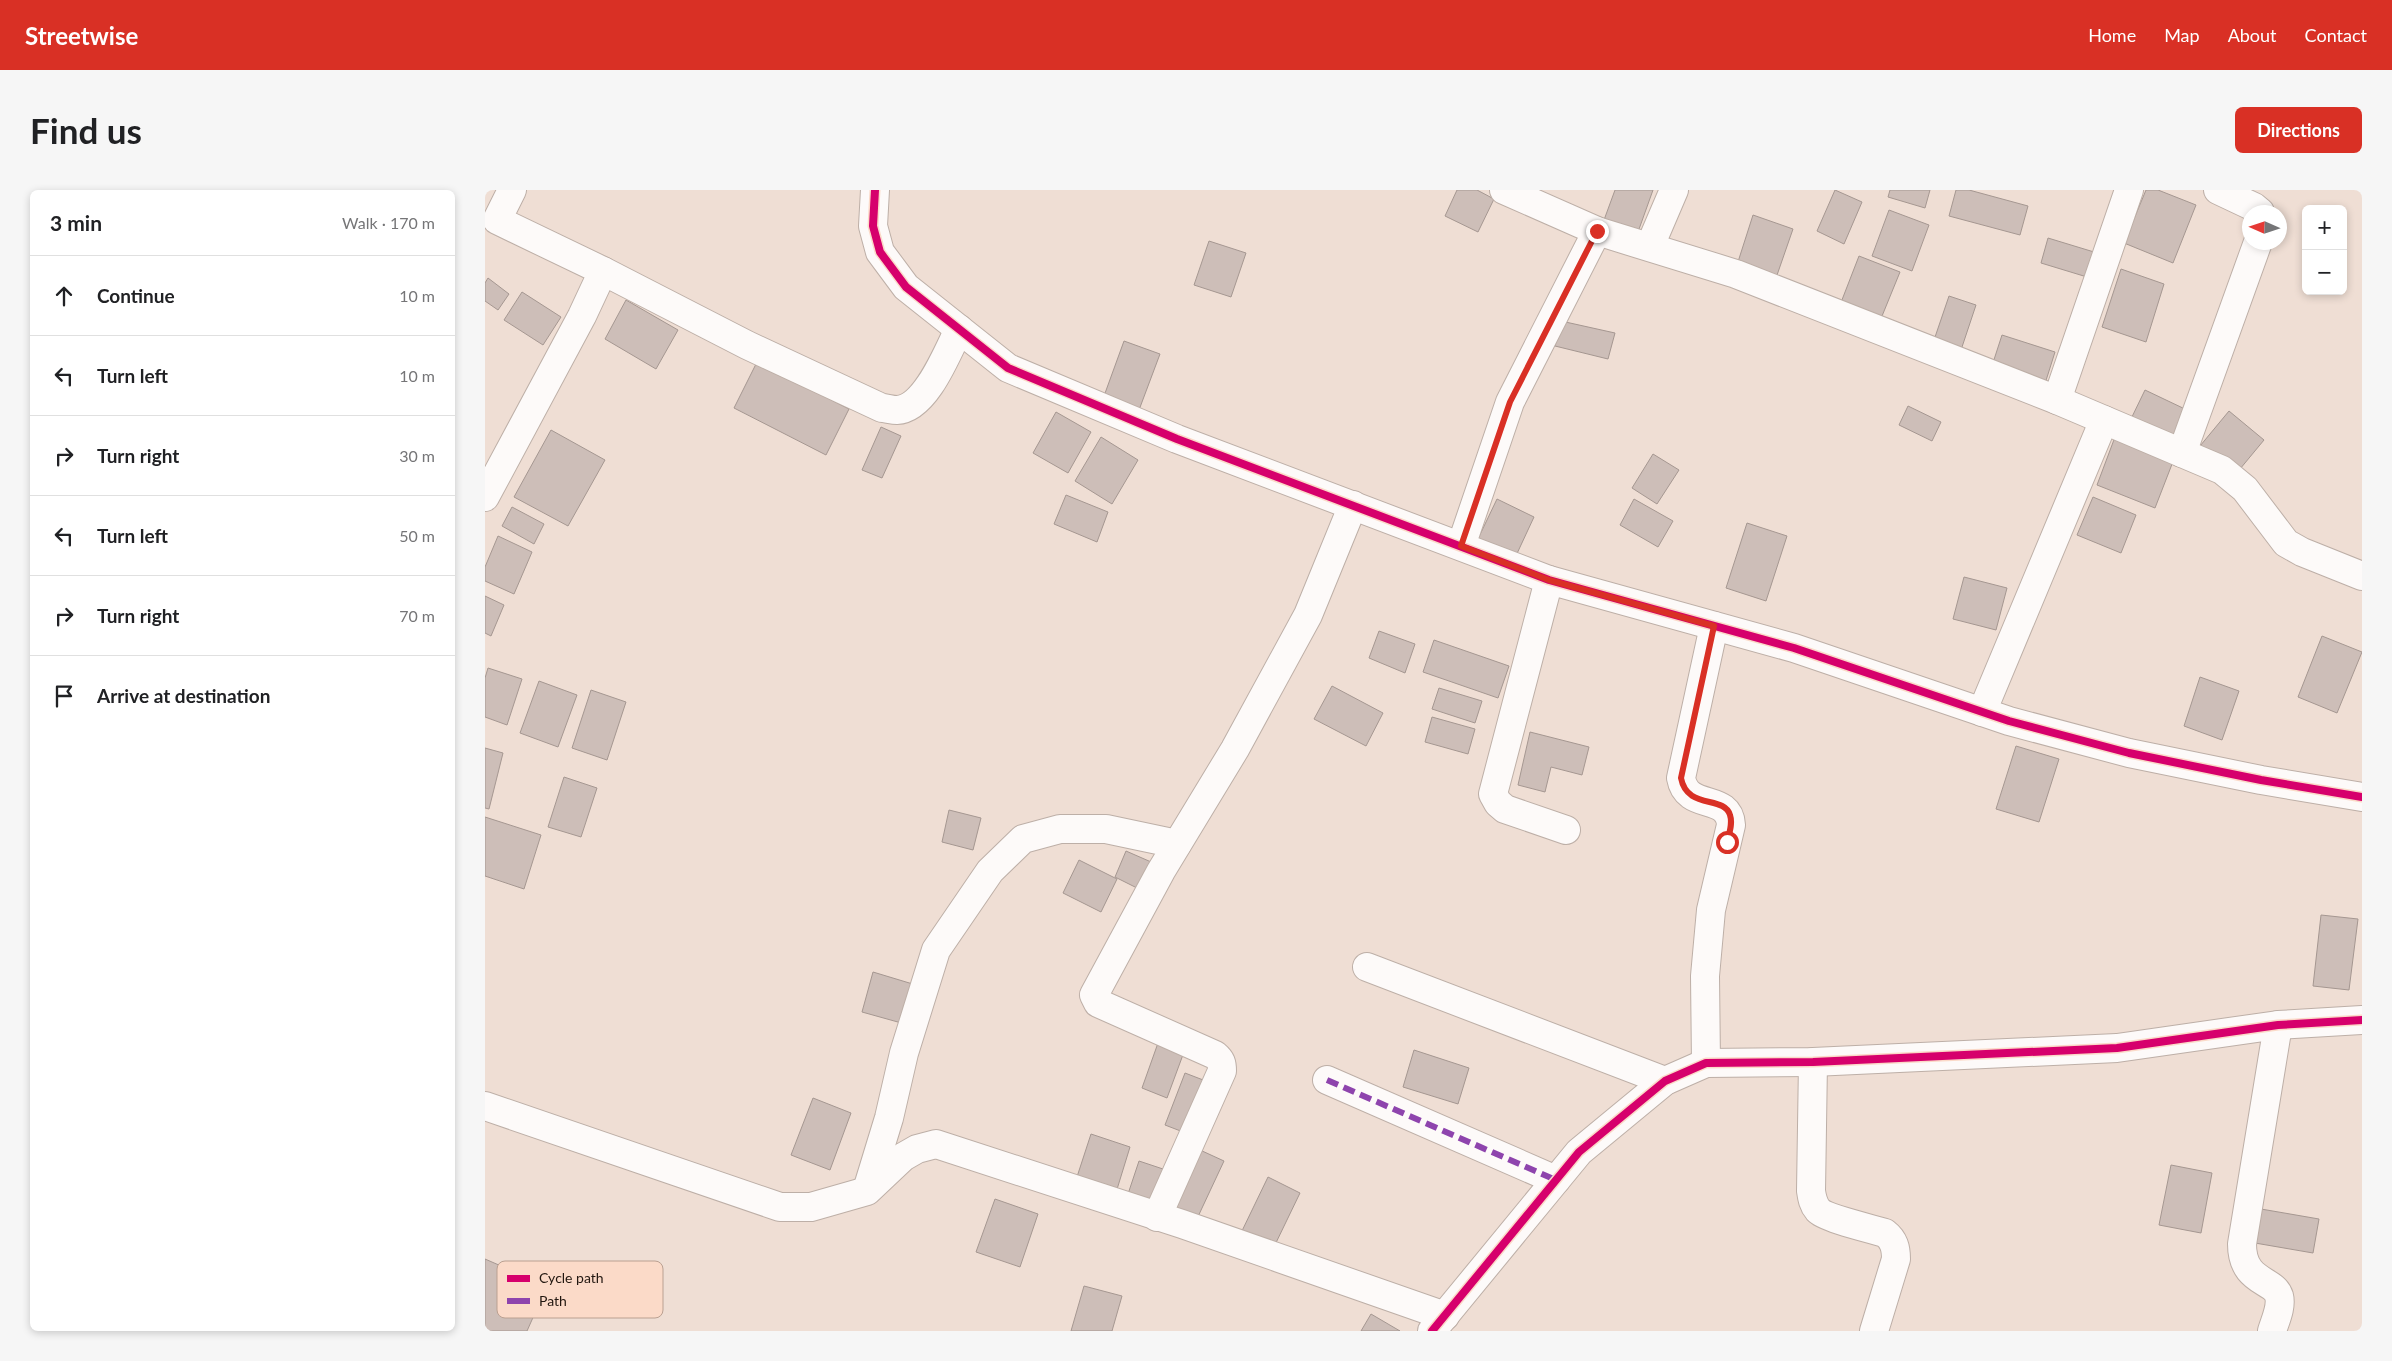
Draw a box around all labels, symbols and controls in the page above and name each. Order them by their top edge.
text: Streetwise [25,21,138,50]
text: Home [2088,24,2136,46]
text: Map [2164,24,2200,46]
text: About [2228,24,2277,46]
text: Contact [2305,24,2367,46]
button: Directions [2235,107,2362,153]
text: Find us [30,109,142,151]
north arrow [2242,205,2287,250]
map controls [2302,205,2347,295]
button: + [2302,205,2347,250]
text: 3 min [50,210,102,235]
text: Walk · 170 m [342,213,435,232]
route end [1586,220,1609,243]
button: − [2302,250,2347,295]
icon: ahead [50,282,78,310]
text: Continue [97,284,175,307]
text: 10 m [399,286,435,305]
icon: left [50,362,78,390]
text: Turn left [97,364,168,387]
text: 10 m [399,366,435,385]
icon: right [50,442,78,470]
text: Turn right [97,444,179,467]
text: 30 m [399,446,435,465]
icon: left [50,522,78,550]
text: Turn left [97,524,168,547]
text: 50 m [399,526,435,545]
icon: right [50,602,78,630]
text: Turn right [97,604,179,627]
text: 70 m [399,606,435,625]
icon: arrive [50,682,78,710]
text: Arrive at destination [97,684,270,707]
route start [1716,831,1739,854]
legend [497,1261,663,1318]
text: Cycle path [539,1269,604,1286]
text: Path [539,1292,567,1309]

